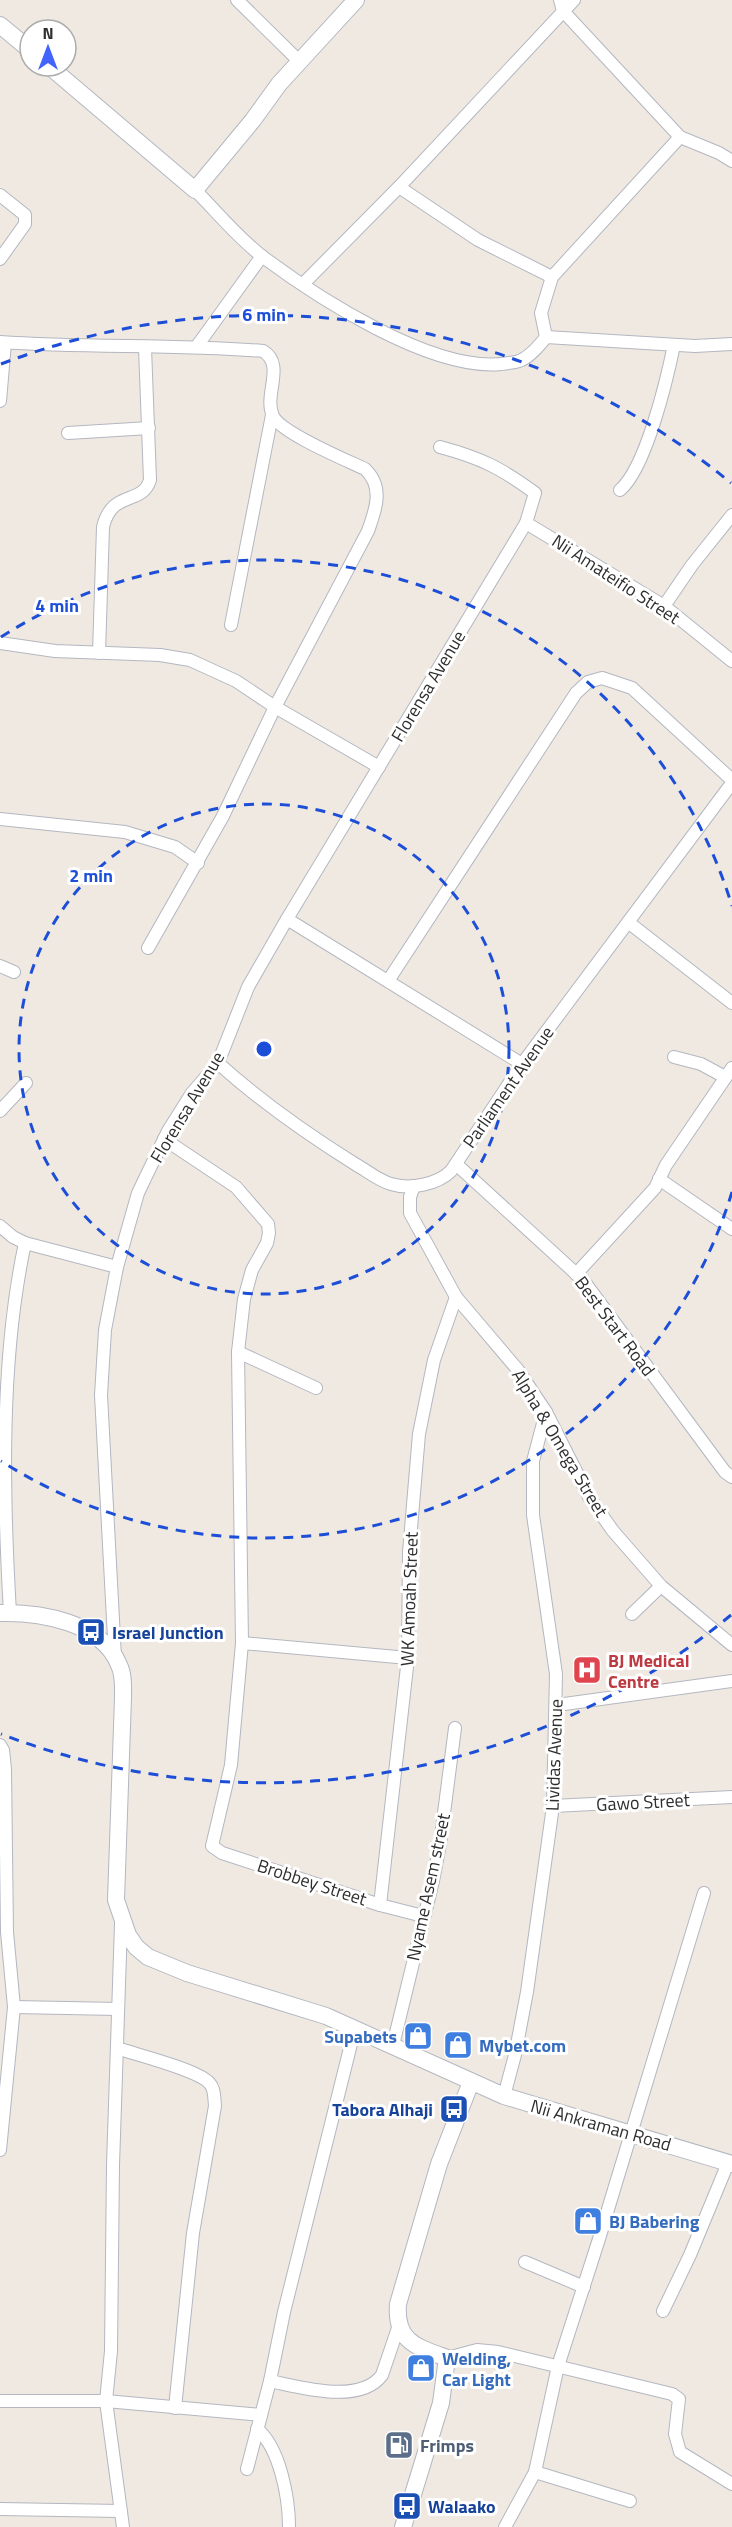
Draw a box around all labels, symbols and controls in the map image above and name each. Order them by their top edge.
north arrow [18,18,78,78]
text: N [42,21,54,45]
text: 6 min [242,301,286,328]
street label: Nii Amateifio Street [547,527,686,631]
text: 4 min [35,592,79,619]
street label: Florensa Avenue [384,625,472,747]
text: 2 min [69,862,113,889]
street label: Parliament Avenue [456,1021,560,1153]
centre of rings [254,1039,274,1059]
street label: Florensa Avenue [143,1046,231,1168]
street label: Best Start Road [568,1270,662,1382]
street label: Alpha & Omega Street [505,1364,615,1523]
street label: WK Amoah Street [393,1531,425,1667]
bus stop icon: Israel Junction [75,1616,107,1648]
place label: Israel Junction [112,1619,224,1646]
place label: BJ Medical Centre [608,1647,690,1695]
hospital icon: BJ Medical Centre [571,1654,603,1686]
street label: Lividas Avenue [539,1698,569,1812]
street label: Gawo Street [596,1786,691,1818]
street label: Nyame Asem street [399,1810,457,1963]
street label: Brobbey Street [254,1852,371,1913]
shop icon: Supabets [402,2020,434,2052]
place label: Supabets [324,2023,397,2050]
shop icon: Mybet.com [442,2029,474,2061]
place label: Mybet.com [479,2032,566,2059]
street label: Nii Ankraman Road [528,2092,674,2158]
bus stop icon: Tabora Alhaji [438,2093,470,2125]
place label: Tabora Alhaji [332,2096,433,2123]
shop icon: BJ Babering [572,2205,604,2237]
place label: BJ Babering [609,2208,700,2235]
place label: Welding, Car Light [442,2345,511,2393]
shop icon: Welding, Car Light [405,2352,437,2384]
fuel station icon: Frimps [383,2429,415,2461]
place label: Frimps [420,2432,474,2459]
bus stop icon: Walaako [391,2490,423,2522]
place label: Walaako [428,2493,496,2520]

